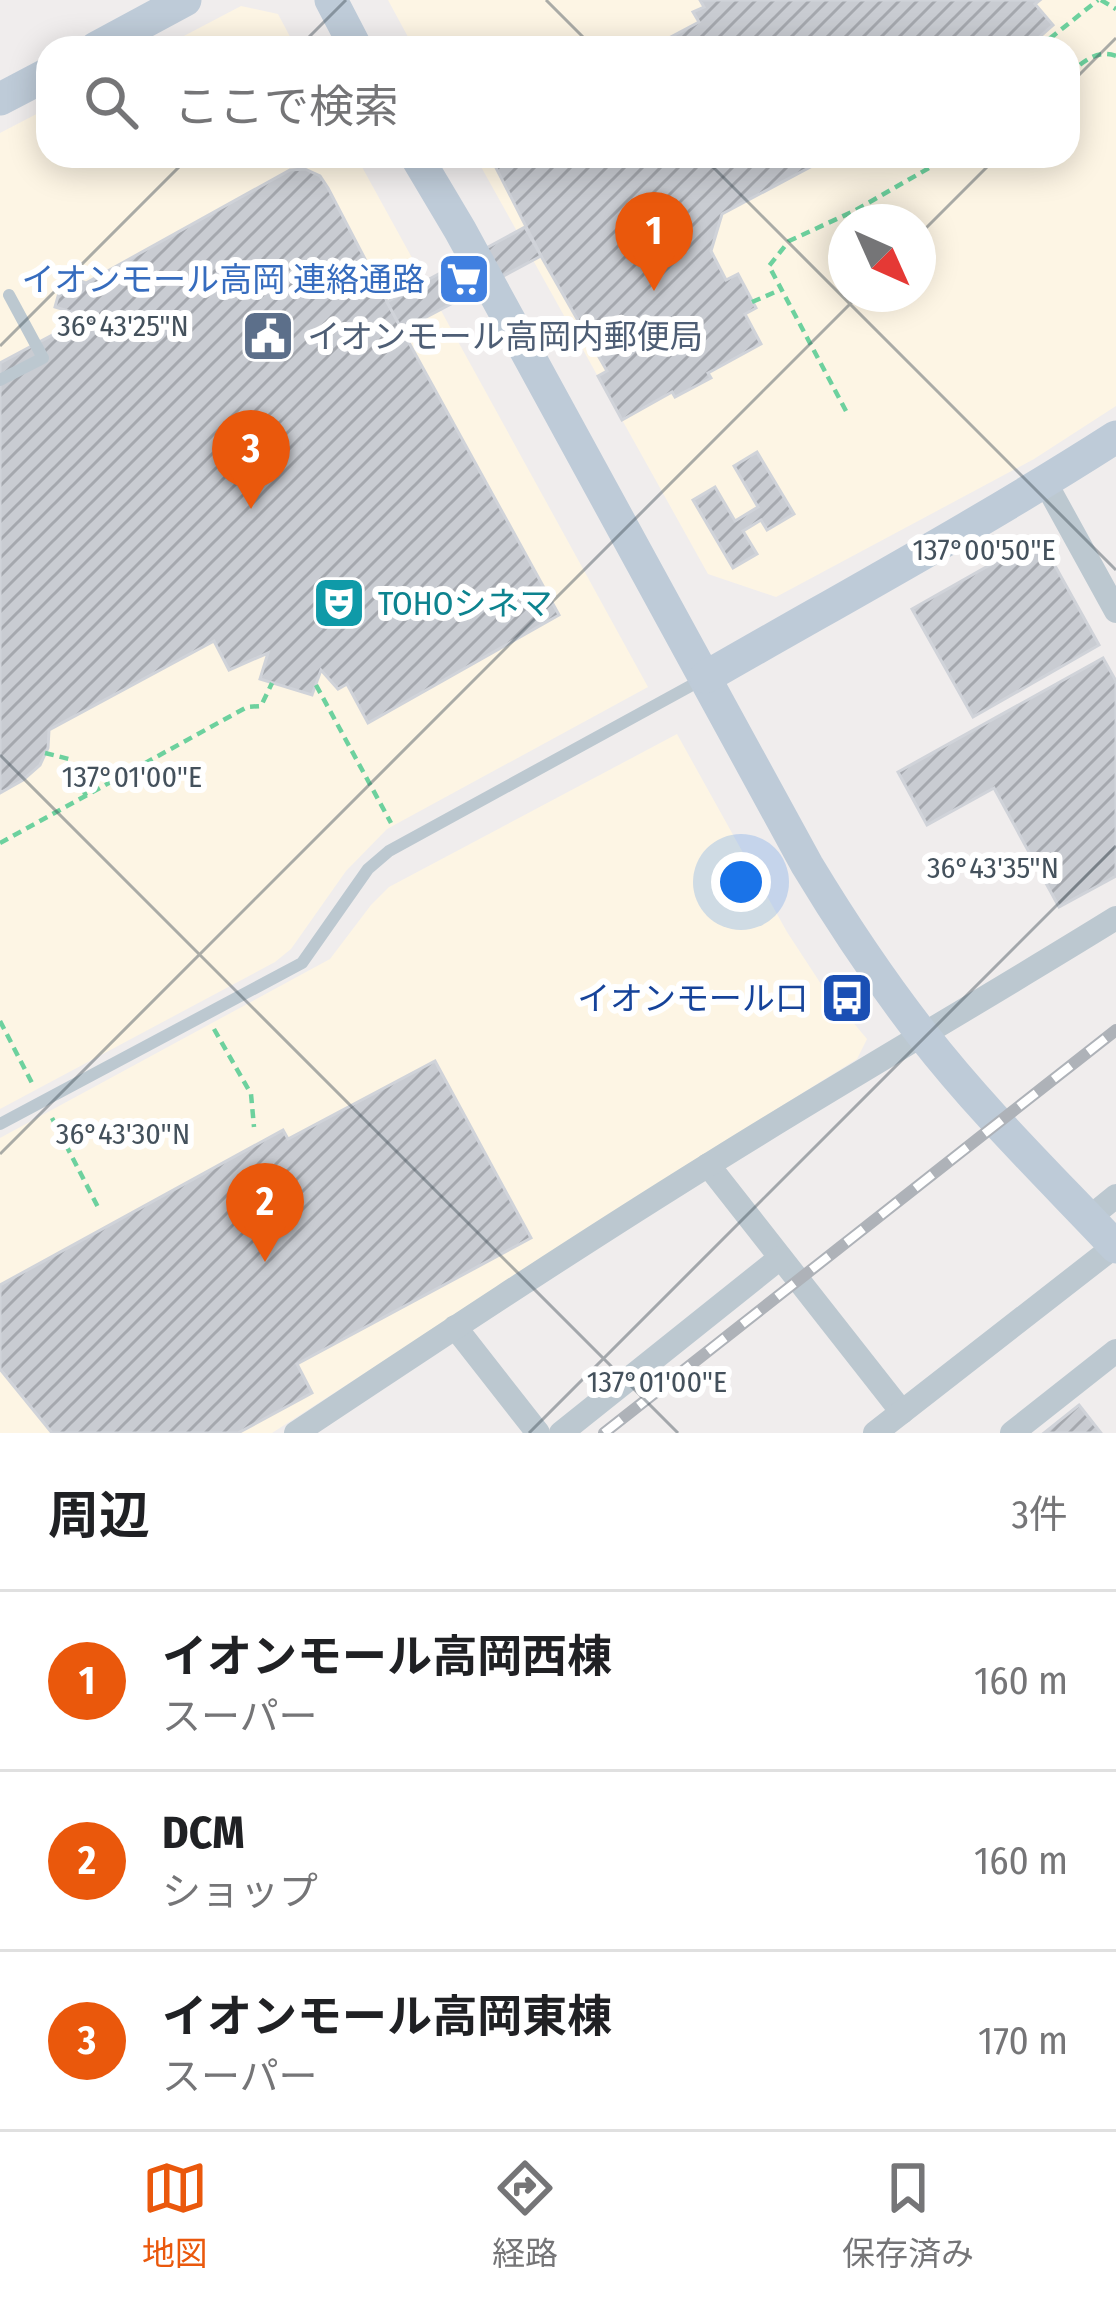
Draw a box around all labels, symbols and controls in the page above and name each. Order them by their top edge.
search box [36,36,1080,168]
icon: search [78,69,144,135]
text: ここで検索 [174,80,399,134]
pin: 1 [615,192,693,291]
north arrow [828,204,936,312]
supermarket icon: イオンモール高岡 連絡通路 [436,251,492,307]
place label: イオンモール高岡 連絡通路 [21,260,425,300]
text: 36°43'25"N [57,308,189,344]
public building icon: イオンモール高岡内郵便局 [240,308,296,364]
place label: イオンモール高岡内郵便局 [307,317,703,357]
pin: 3 [212,410,290,509]
text: 137°00'50"E [912,532,1056,568]
theatre icon: TOHOシネマ [311,575,367,631]
place label: TOHOシネマ [378,584,553,624]
text: 137°01'00"E [62,759,202,795]
text: 36°43'35"N [927,850,1059,886]
your location [711,852,771,912]
bus stop icon: イオンモール口 [819,970,875,1026]
place label: イオンモール口 [577,979,808,1019]
text: 36°43'30"N [56,1116,190,1152]
pin: 2 [226,1163,304,1262]
text: 137°01'00"E [587,1364,727,1400]
text: 周辺 [48,1485,150,1547]
text: 3件 [1011,1492,1068,1538]
text: イオンモール高岡西棟 [162,1630,612,1684]
text: 1 [79,1658,95,1704]
text: 160 m [974,1658,1068,1704]
text: スーパー [162,1694,318,1740]
text: DCM [162,1806,245,1860]
text: 2 [78,1838,96,1884]
text: 160 m [974,1838,1068,1884]
text: ショップ [162,1869,318,1915]
text: イオンモール高岡東棟 [162,1990,612,2044]
text: 3 [78,2018,96,2064]
text: 170 m [978,2018,1068,2064]
text: スーパー [162,2054,318,2100]
tab: 地図 [142,2155,208,2275]
tab: 経路 [492,2155,558,2275]
tab: 保存済み [842,2155,974,2275]

